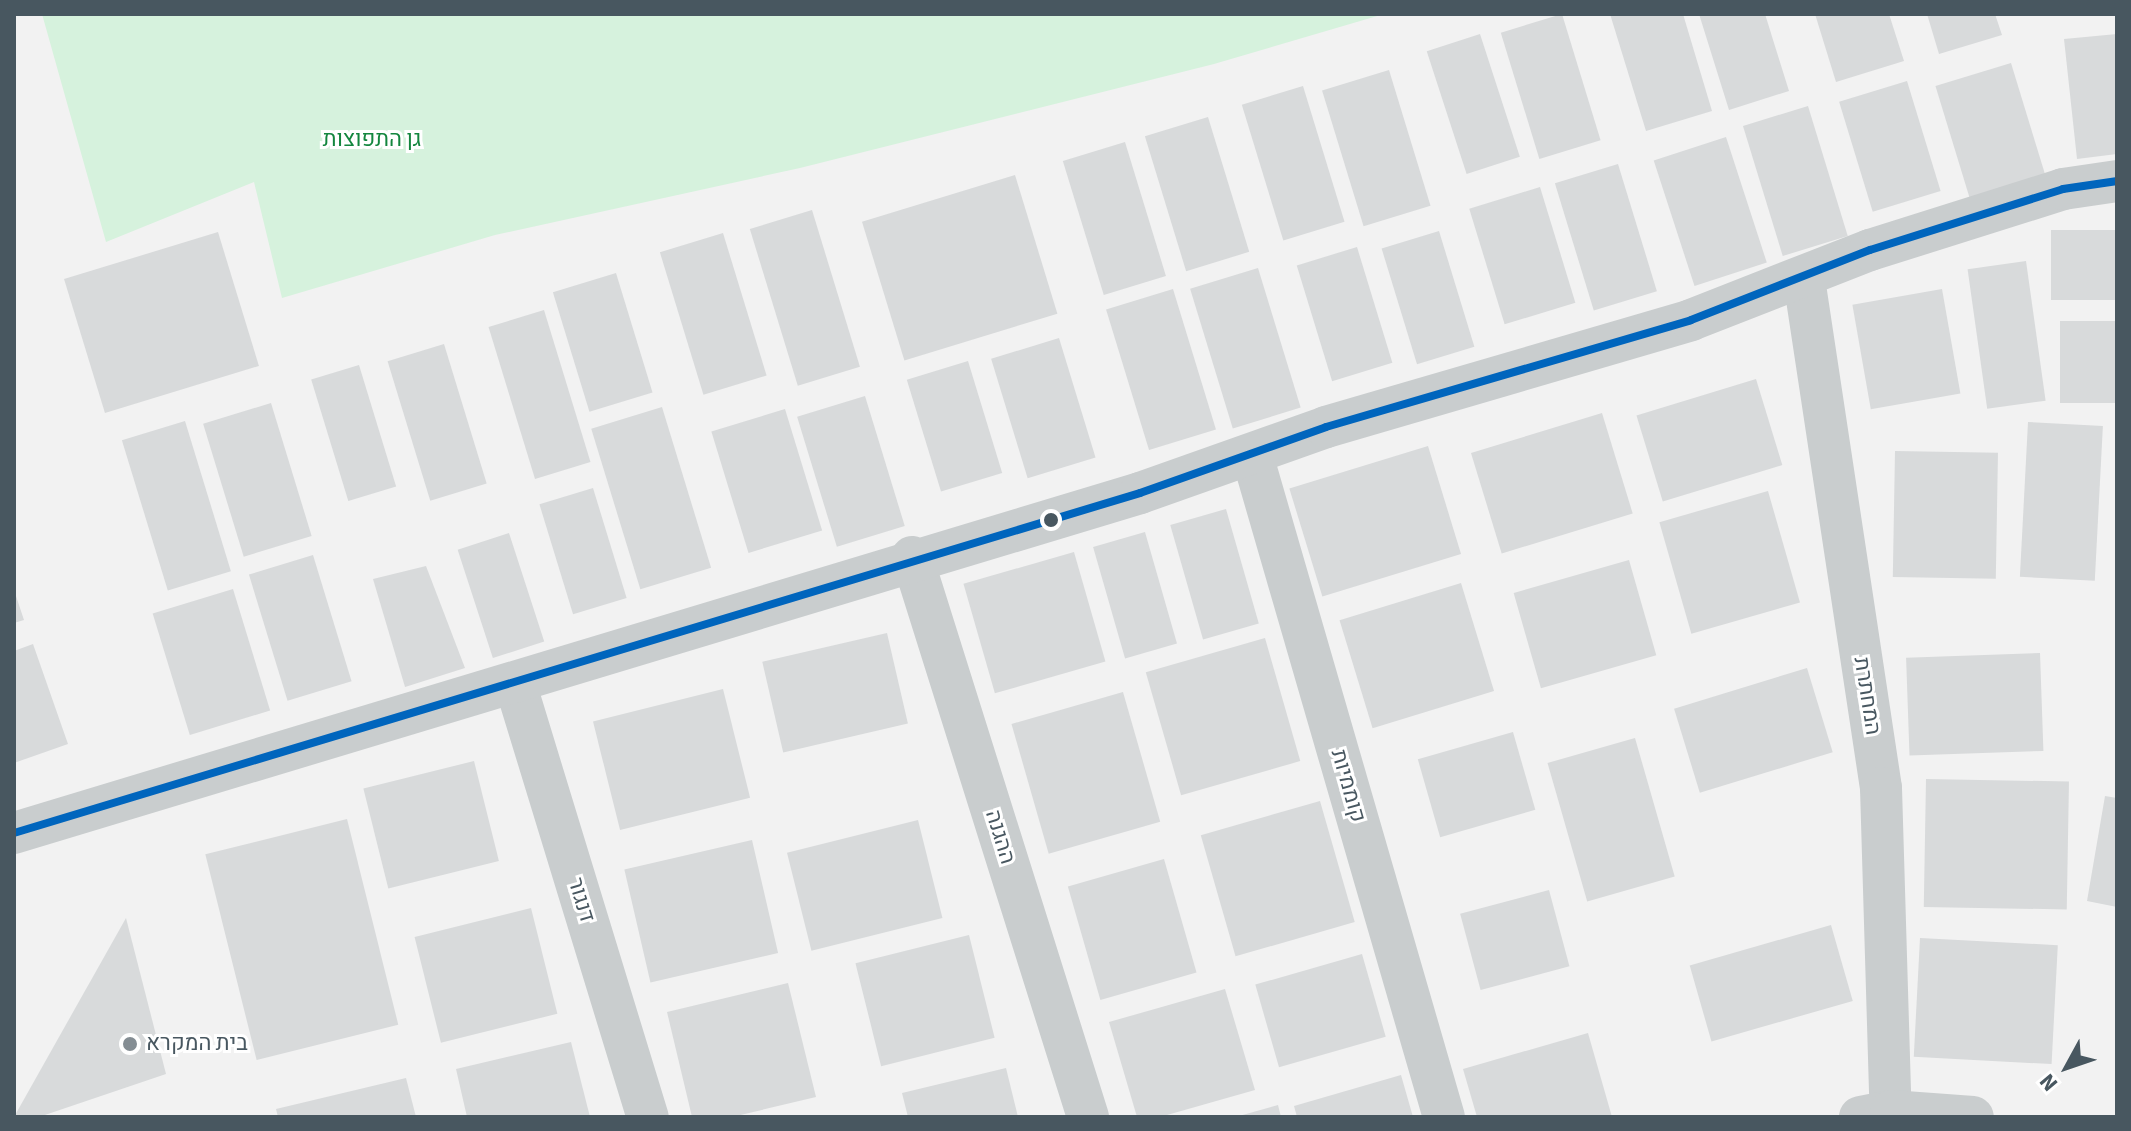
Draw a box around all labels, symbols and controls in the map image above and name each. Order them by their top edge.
park label: גן התפוצות [323,127,421,153]
unlabelled marker [1043,512,1059,528]
street label: המחתרת [1848,655,1886,737]
street label: קוממיות [1325,746,1371,826]
street label: ההגנה [979,807,1021,867]
street label: דנגור [562,875,600,925]
north arrow [2027,1027,2107,1107]
place label: בית המקרא [146,1031,248,1057]
marker: בית המקרא [121,1035,139,1053]
text: N [2032,1067,2066,1098]

